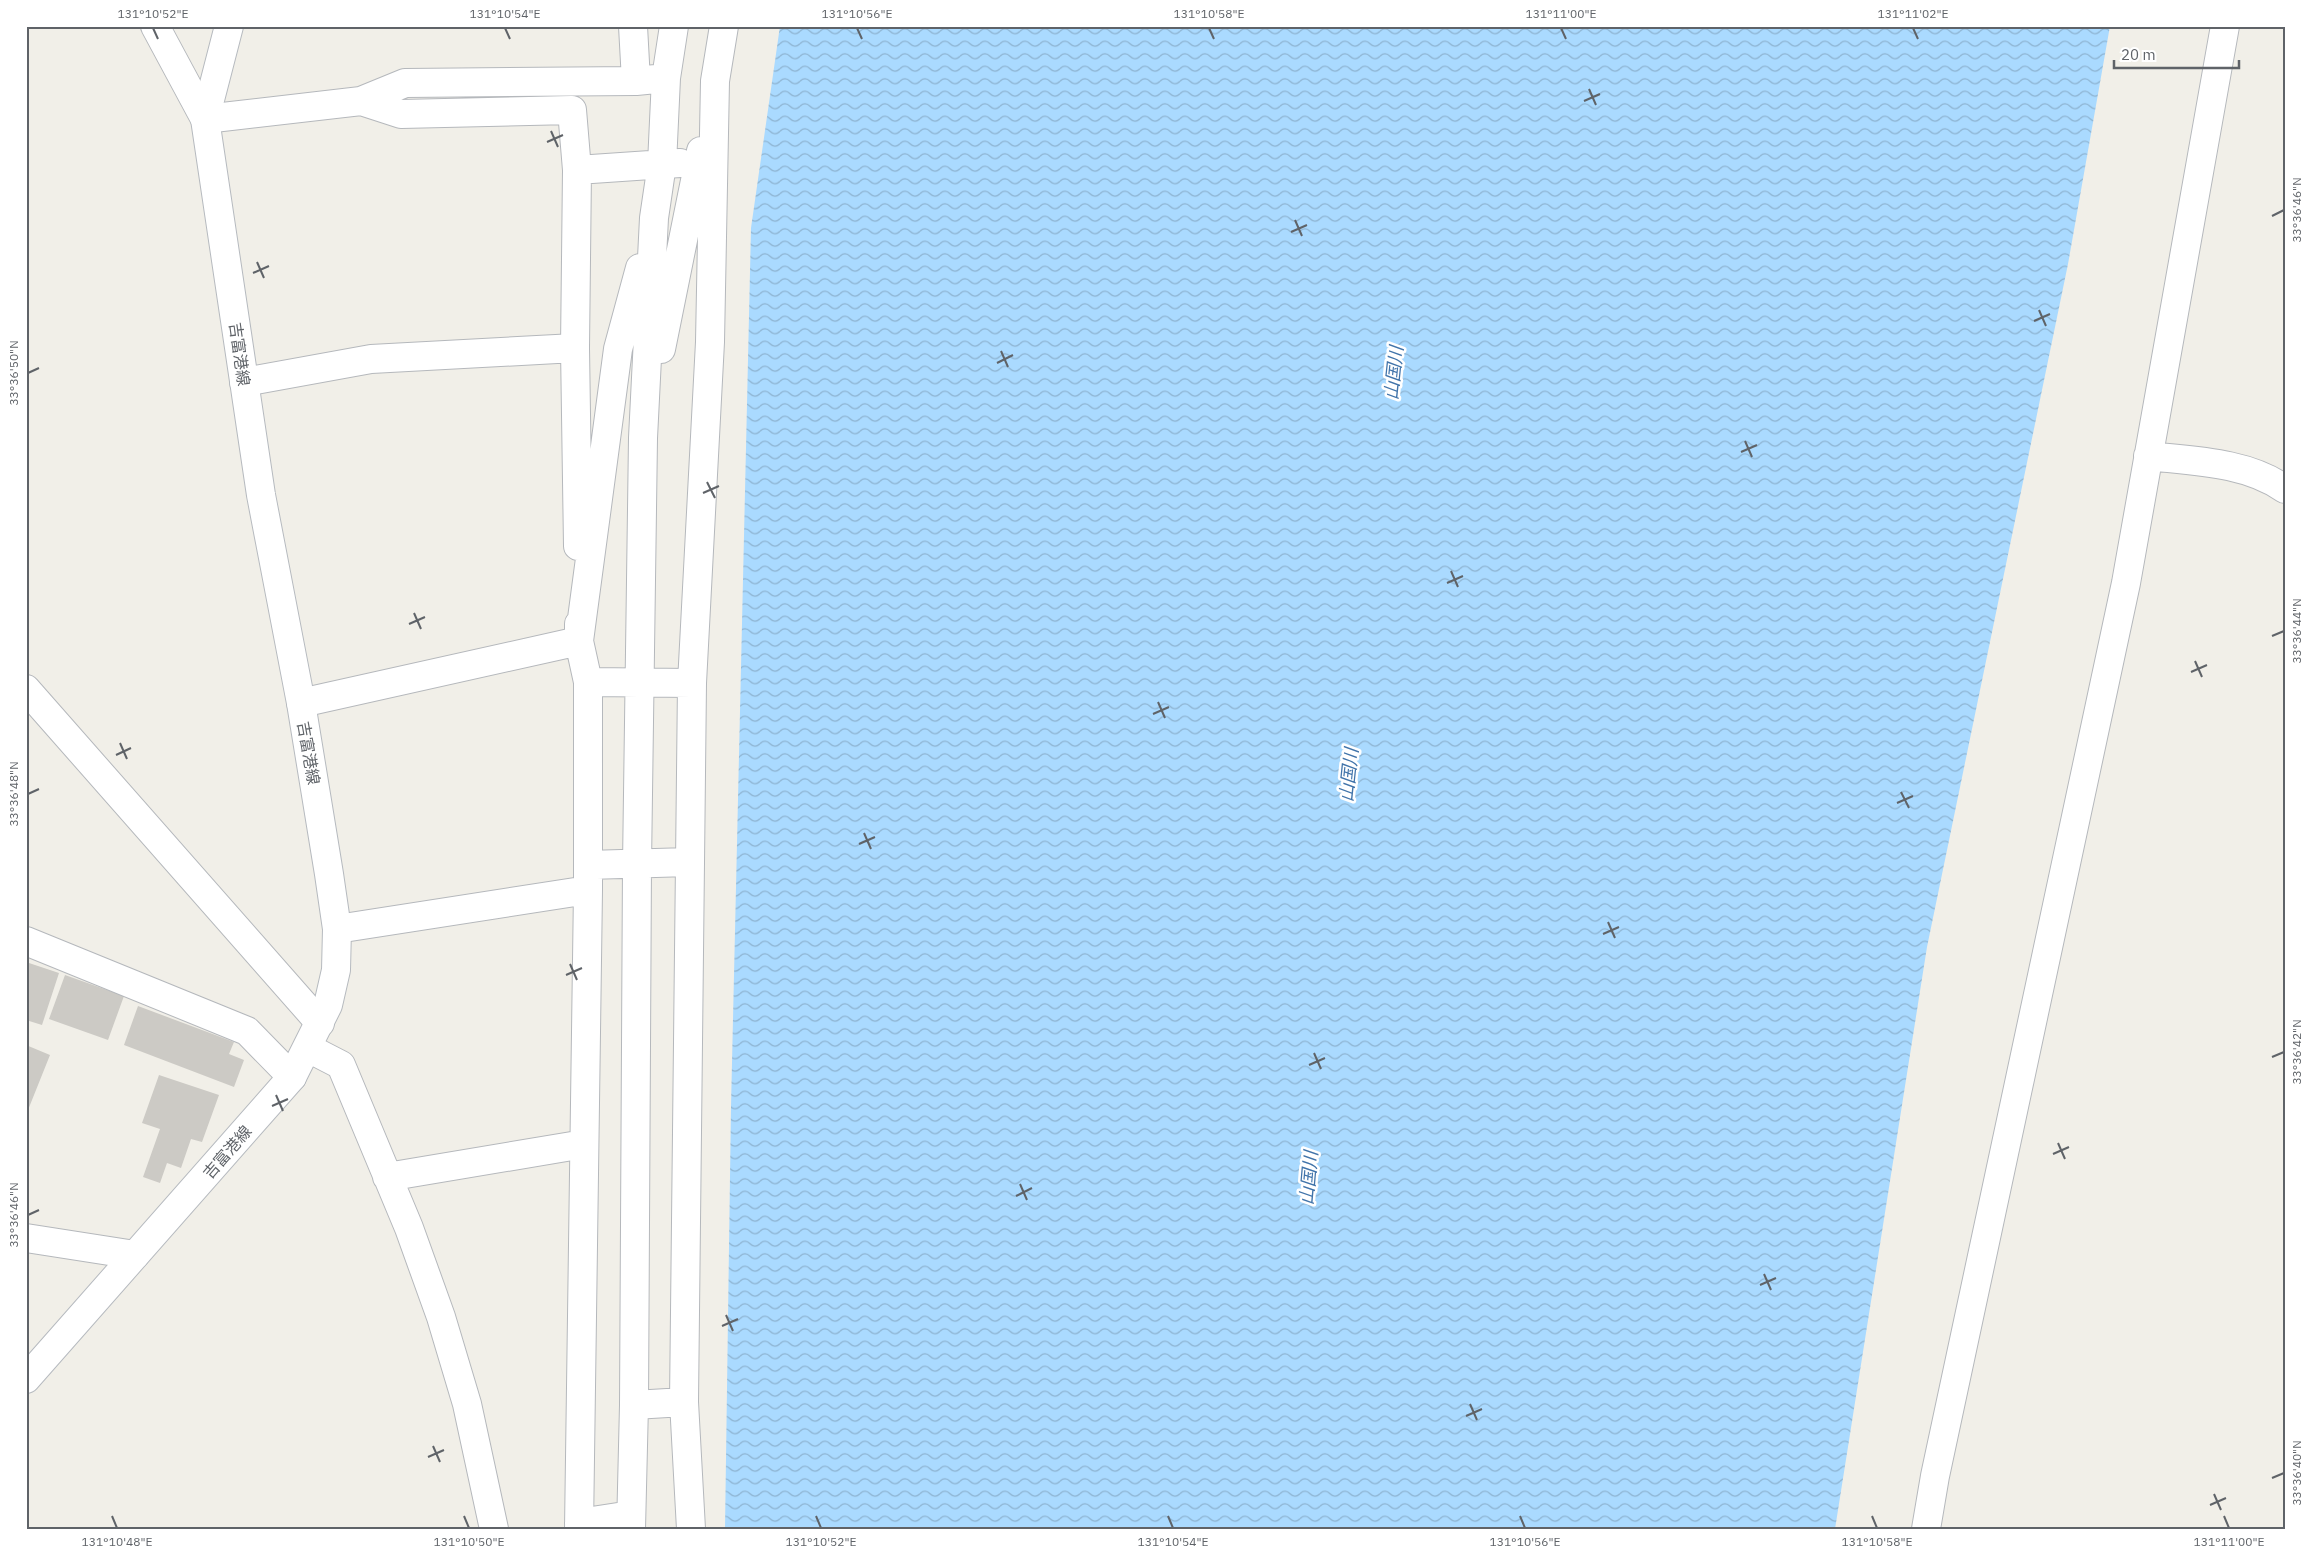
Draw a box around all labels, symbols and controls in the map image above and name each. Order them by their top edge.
text: 131°10'52"E [118,6,188,21]
text: 131°10'54"E [470,6,540,21]
text: 131°10'56"E [822,6,892,21]
text: 131°10'58"E [1174,6,1244,21]
text: 131°11'00"E [1526,6,1596,21]
text: 131°11'02"E [1878,6,1948,21]
scale bar [2114,38,2238,70]
text: 20 m [2121,45,2156,64]
text: 33°36'46"N [2289,177,2304,243]
street label: 吉富港線 [226,321,254,387]
text: 33°36'50"N [6,340,21,406]
water label: 山国川 [1379,343,1408,401]
text: 33°36'44"N [2289,598,2304,664]
street label: 吉富港線 [294,720,324,786]
water label: 山国川 [1334,745,1363,803]
text: 33°36'48"N [6,761,21,827]
text: 33°36'42"N [2289,1019,2304,1085]
street label: 吉富港線 [198,1121,256,1183]
water label: 山国川 [1295,1148,1322,1206]
text: 33°36'46"N [6,1182,21,1248]
text: 33°36'40"N [2289,1440,2304,1506]
text: 131°10'48"E [82,1534,152,1549]
text: 131°10'50"E [434,1534,504,1549]
text: 131°10'52"E [786,1534,856,1549]
text: 131°10'54"E [1138,1534,1208,1549]
text: 131°10'56"E [1490,1534,1560,1549]
text: 131°10'58"E [1842,1534,1912,1549]
text: 131°11'00"E [2194,1534,2264,1549]

